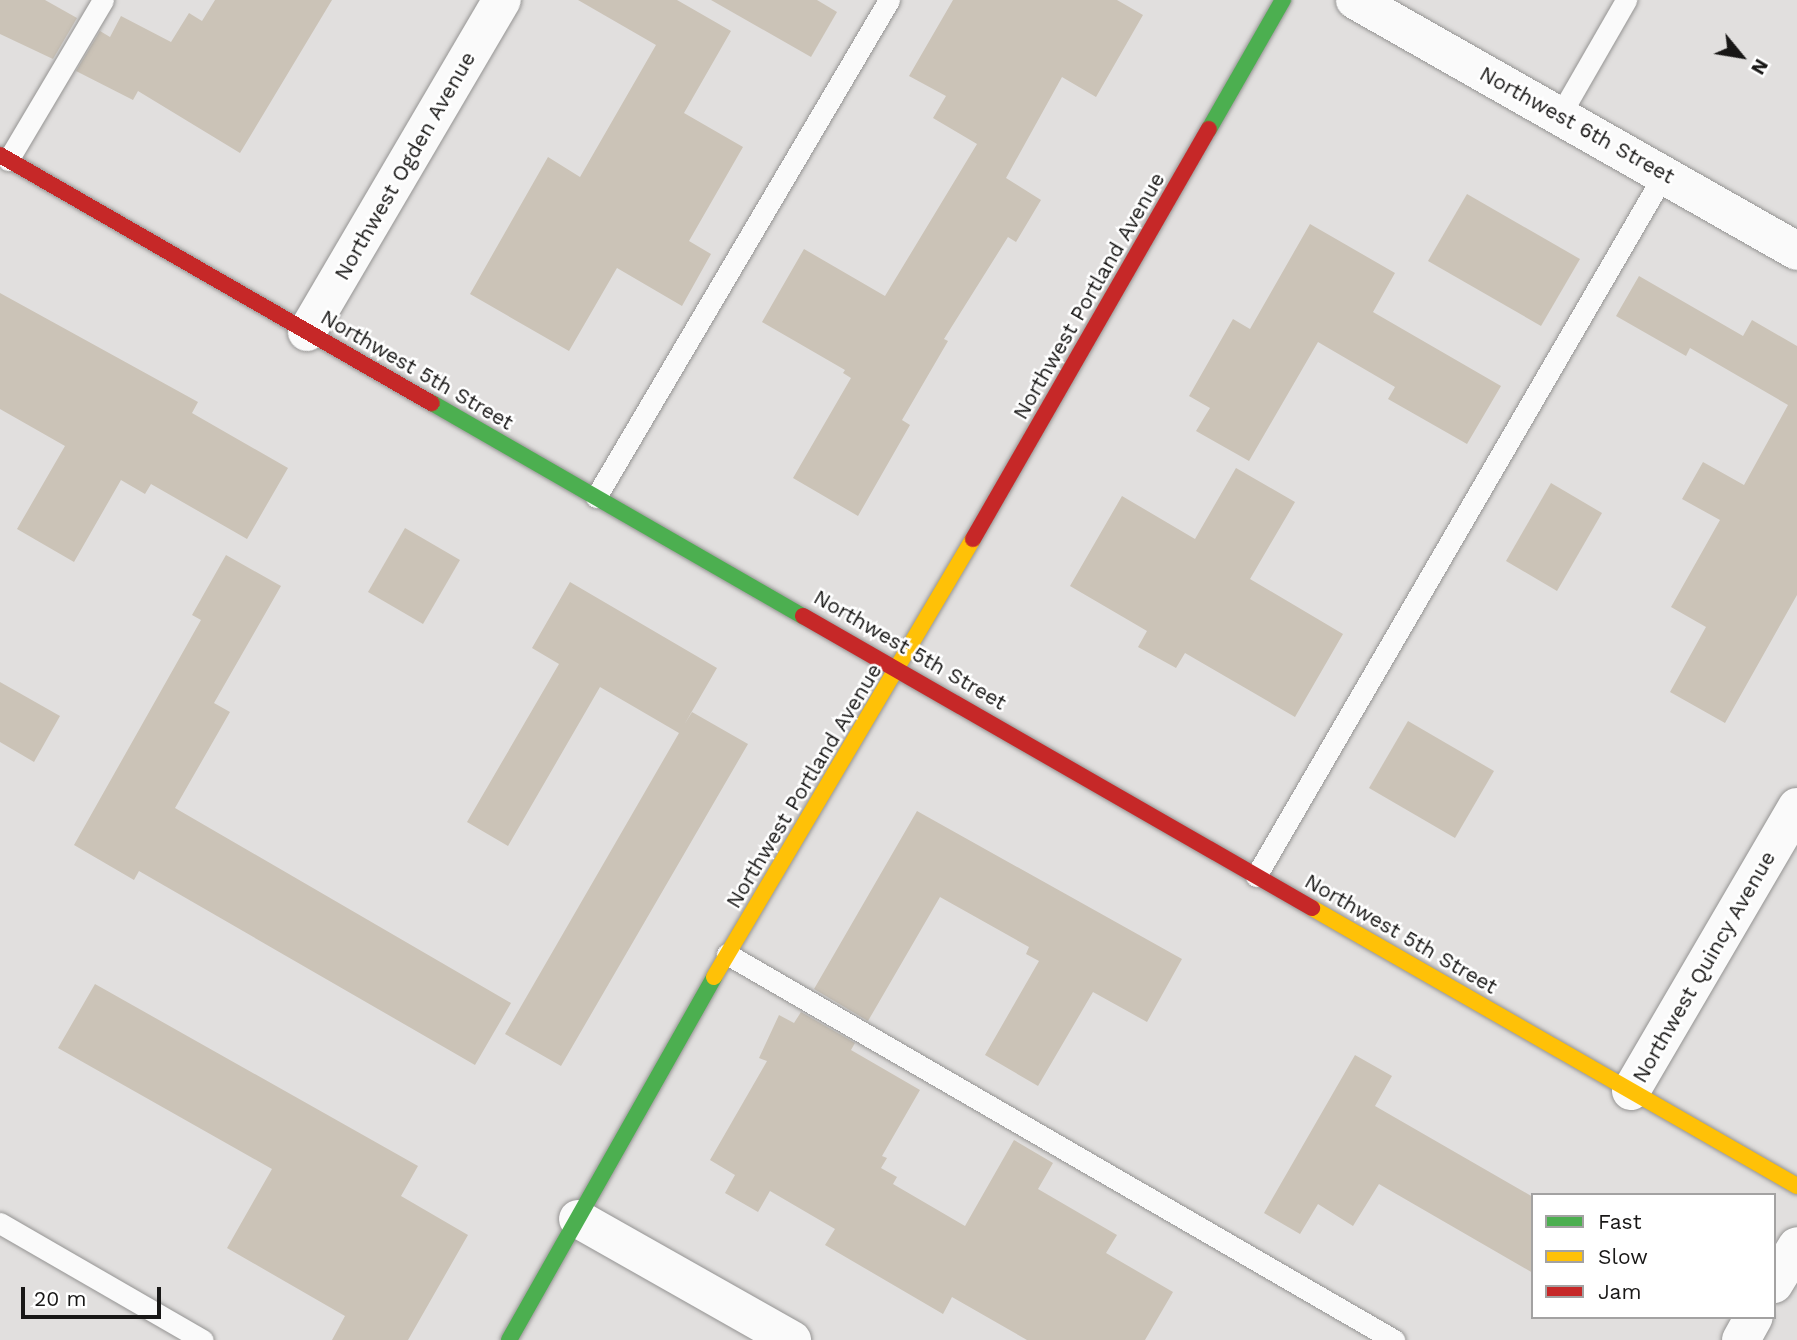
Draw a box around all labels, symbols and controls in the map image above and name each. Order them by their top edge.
north arrow [1706,21,1776,91]
street label: Northwest Ogden Avenue [329,47,481,285]
text: N [1746,55,1773,79]
street label: Northwest 6th Street [1475,61,1679,189]
street label: Northwest Portland Avenue [1008,168,1170,424]
street label: Northwest 5th Street [316,305,518,435]
street label: Northwest 5th Street [809,585,1011,715]
street label: Northwest Portland Avenue [721,659,887,913]
street label: Northwest Quincy Avenue [1627,846,1781,1088]
street label: Northwest 5th Street [1300,869,1502,999]
legend [1531,1193,1776,1319]
text: Fast [1598,1209,1642,1234]
text: Slow [1598,1244,1648,1269]
scale bar [24,1274,164,1318]
text: Jam [1598,1279,1641,1304]
text: 20 m [34,1286,86,1311]

